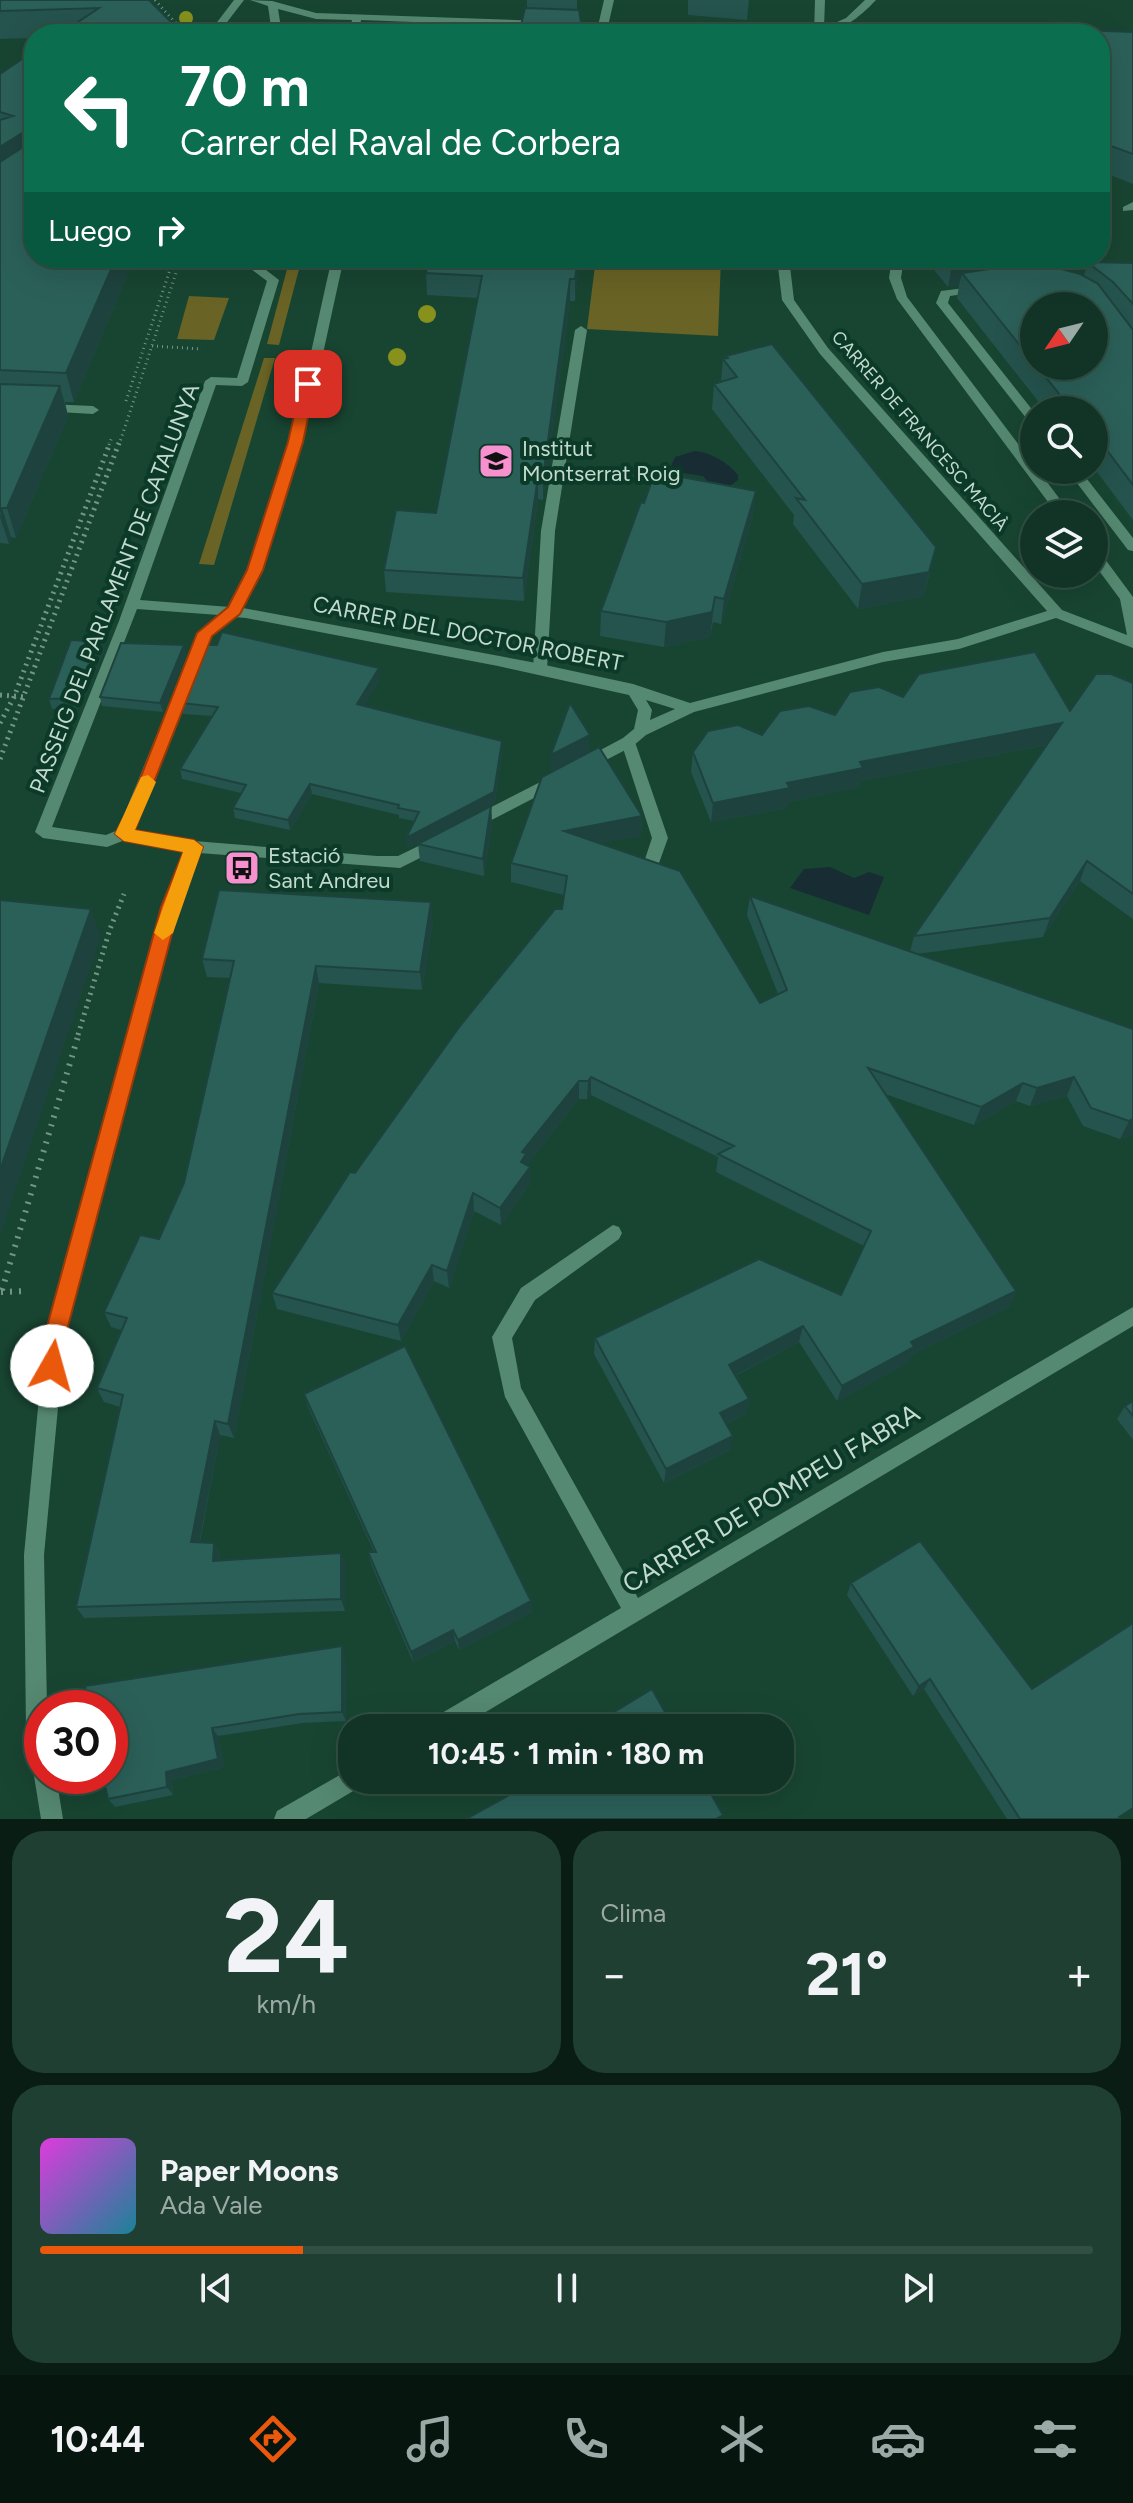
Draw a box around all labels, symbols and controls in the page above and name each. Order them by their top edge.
text: 70 m [180,53,310,120]
icon: left [48,56,152,160]
text: Carrer del Raval de Corbera [180,121,621,164]
icon: right [148,208,192,252]
text: Luego [48,212,132,249]
north arrow [1020,292,1108,380]
map controls [1020,292,1108,588]
street label: CARRER DE FRANCESC MACIÀ [827,326,1013,536]
pin [274,350,342,418]
icon: arrive [286,362,330,406]
street label: PASSEIG DEL PARLAMENT DE CATALUNYA [24,379,205,797]
button: search [1020,396,1108,484]
place label: Institut Montserrat Roig [522,435,681,487]
school or university icon: Institut Montserrat Roig [477,442,515,480]
button: layers [1020,500,1108,588]
street label: CARRER DEL DOCTOR ROBERT [311,590,625,677]
place label: Estació Sant Andreu [268,842,391,894]
bus stop icon: Estació Sant Andreu [223,849,261,887]
position arrow [10,1324,94,1408]
street label: CARRER DE POMPEU FABRA [617,1396,926,1599]
speed limit sign: 30 [24,1690,128,1794]
text: 10:45 · 1 min · 180 m [428,1735,704,1772]
text: 24 [223,1873,349,1998]
text: Clima [601,1897,666,1929]
text: 21° [805,1938,888,2010]
text: − [601,1948,628,2001]
text: + [1066,1948,1093,2001]
text: km/h [257,1988,316,2020]
text: Paper Moons [160,2152,339,2189]
text: Ada Vale [160,2189,263,2221]
icon: previous [194,2266,238,2310]
icon: pause [545,2266,589,2310]
icon: next [896,2266,940,2310]
icon: directions [245,2411,301,2467]
icon: music [402,2411,458,2467]
icon: phone [558,2411,614,2467]
icon: climate [714,2411,770,2467]
icon: car [870,2411,926,2467]
icon: filters [1027,2411,1083,2467]
text: 10:44 [50,2418,145,2461]

